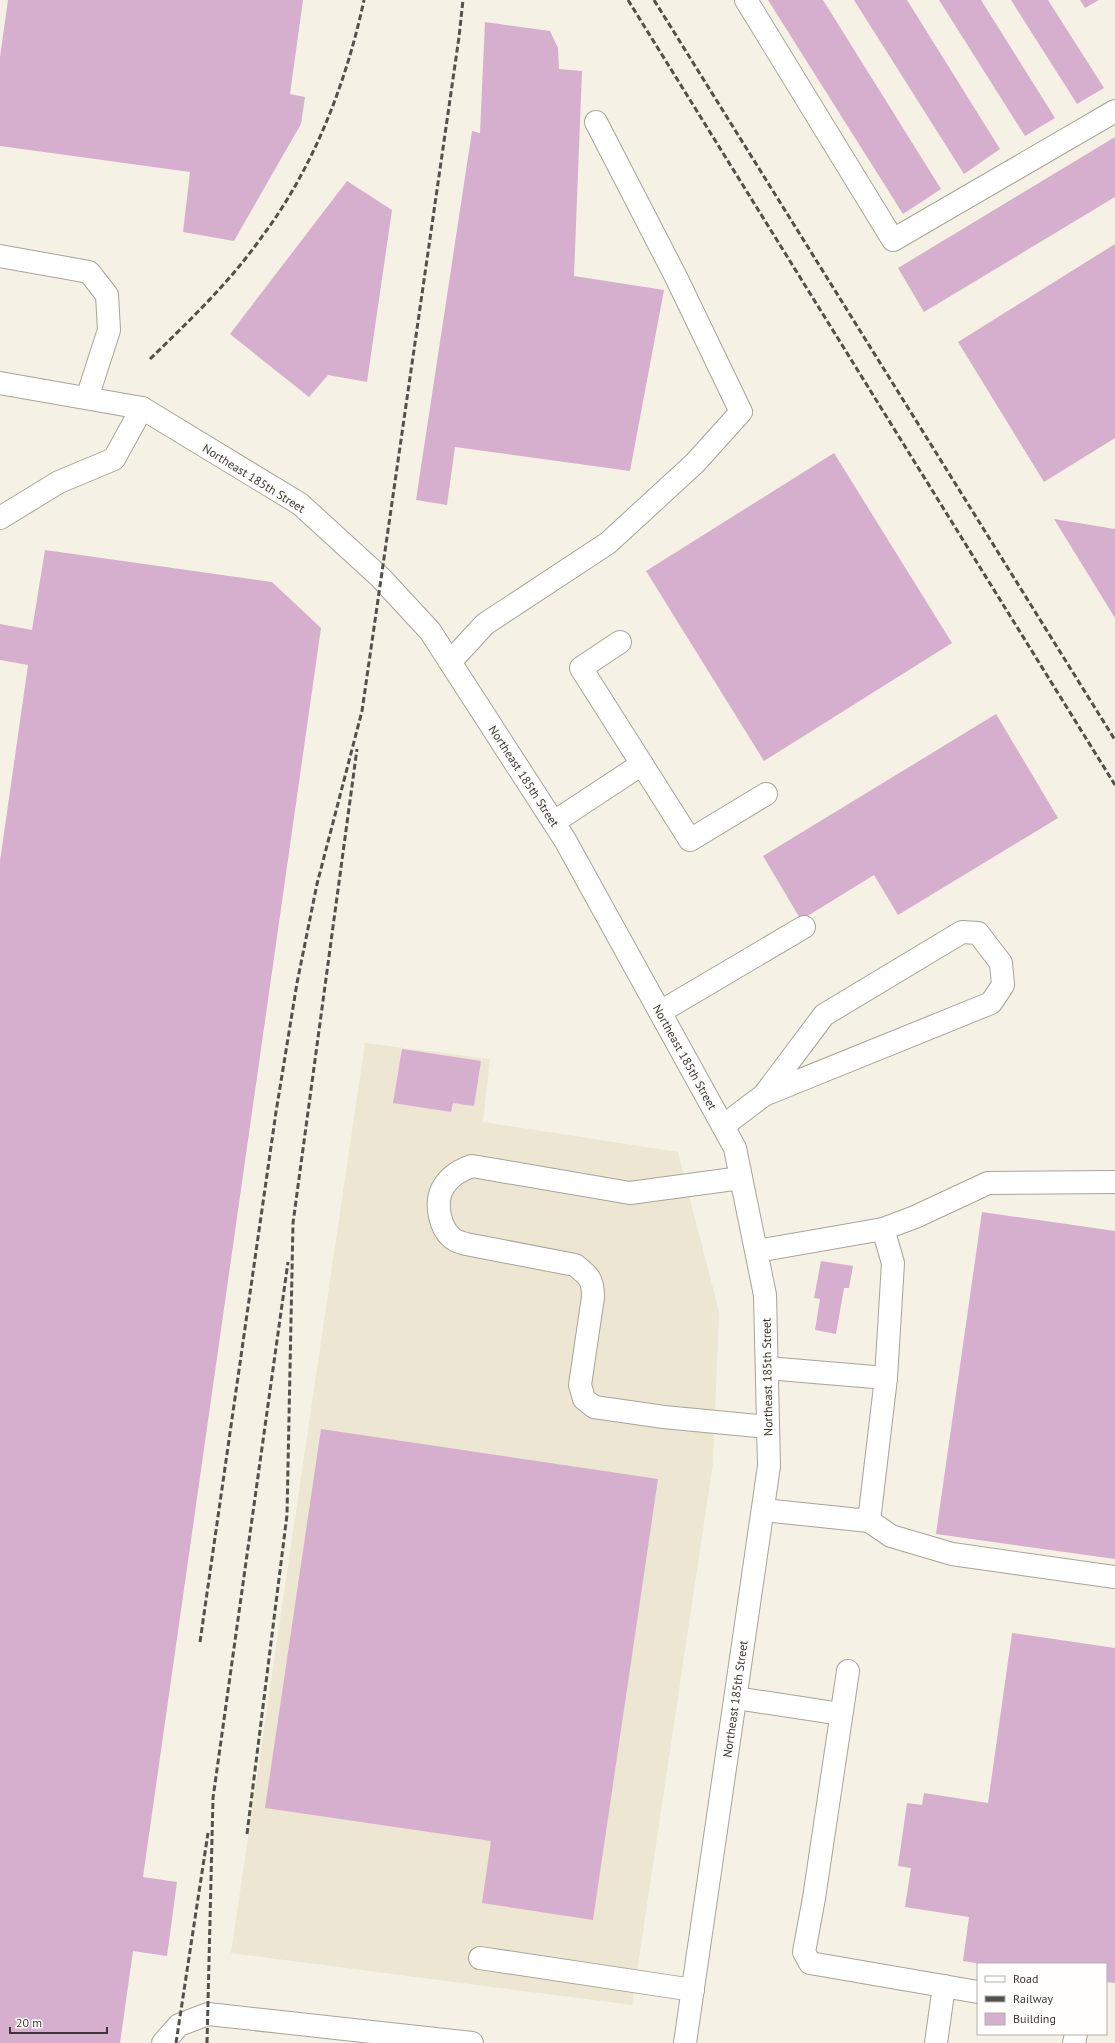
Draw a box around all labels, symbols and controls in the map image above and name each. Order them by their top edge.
street label: Northeast 185th Street [200,440,308,516]
street label: Northeast 185th Street [486,722,562,830]
street label: Northeast 185th Street [650,1002,720,1112]
street label: Northeast 185th Street [758,1318,776,1436]
street label: Northeast 185th Street [719,1639,751,1759]
legend [977,1963,1107,2035]
text: Road [1013,1971,1038,1986]
text: Railway [1013,1991,1053,2006]
scale bar [10,2009,107,2035]
text: Building [1013,2011,1056,2026]
text: 20 m [16,2015,42,2030]

